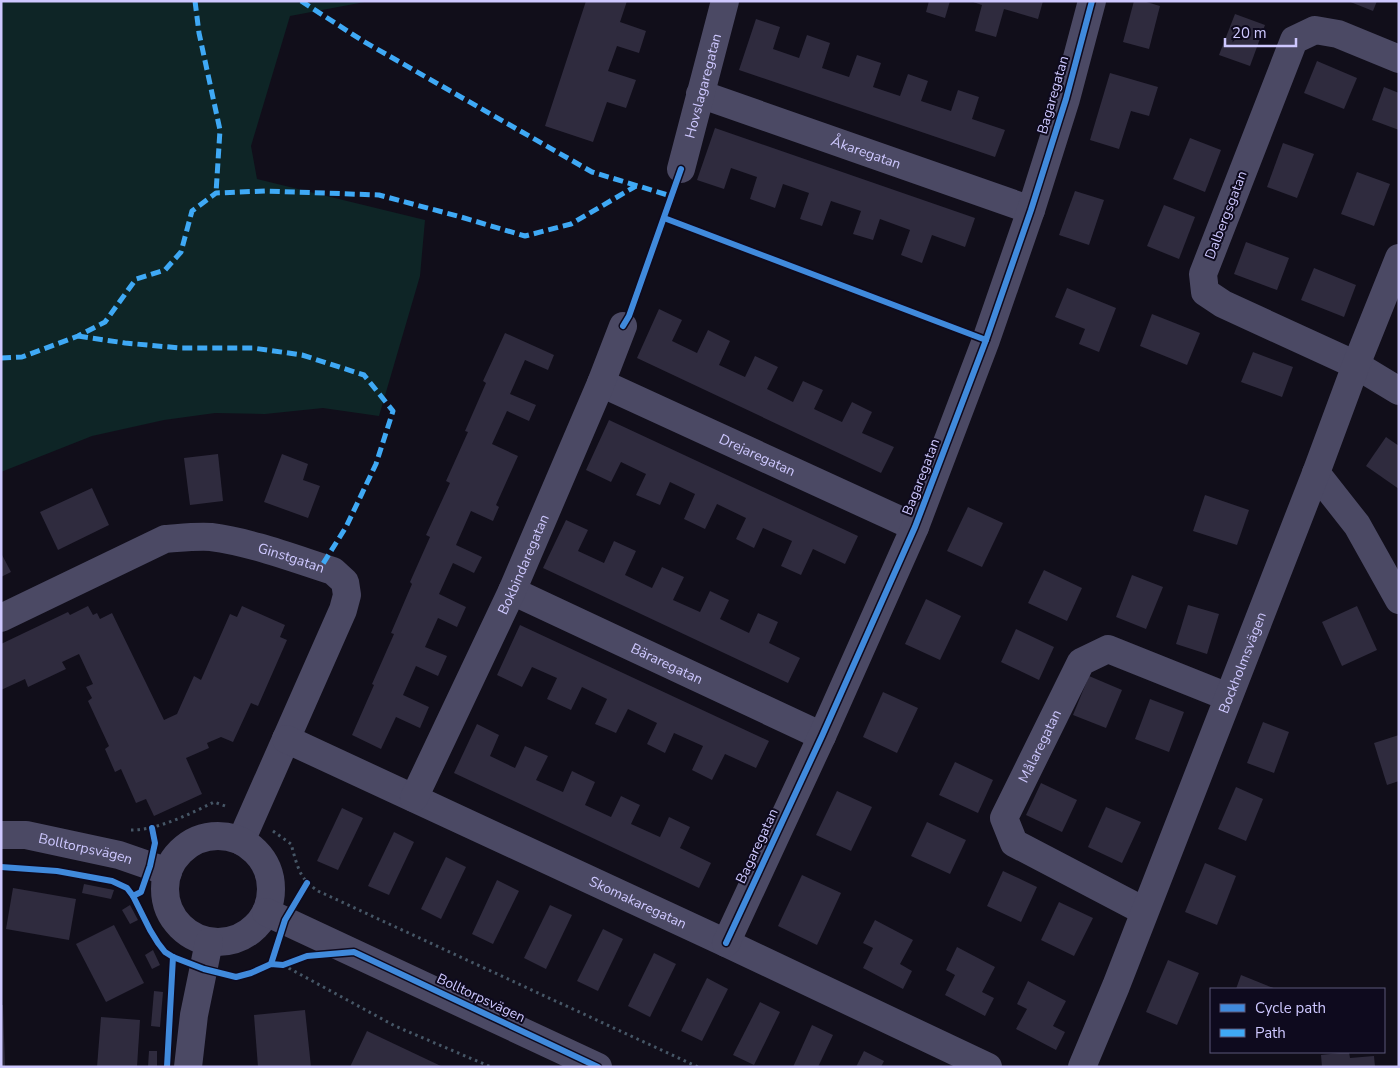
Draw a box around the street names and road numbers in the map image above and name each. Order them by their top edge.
street label: Hovslagaregatan [680,31,726,140]
street label: Bagaregatan [1033,54,1073,136]
street label: Åkaregatan [829,131,904,173]
street label: Dalbergsgatan [1200,168,1252,262]
street label: Drejaregatan [716,429,798,480]
street label: Bagaregatan [898,436,944,518]
street label: Bokbindaregatan [493,511,553,617]
street label: Ginstgatan [256,538,327,577]
street label: Bockholmsvägen [1214,609,1270,716]
street label: Bäraregatan [628,638,706,688]
street label: Målaregatan [1014,706,1066,786]
street label: Bagaregatan [731,805,783,887]
street label: Bolltorpsvägen [37,828,135,869]
street label: Skomakaregatan [586,871,690,933]
street label: Bolltorpsvägen [434,969,528,1027]

